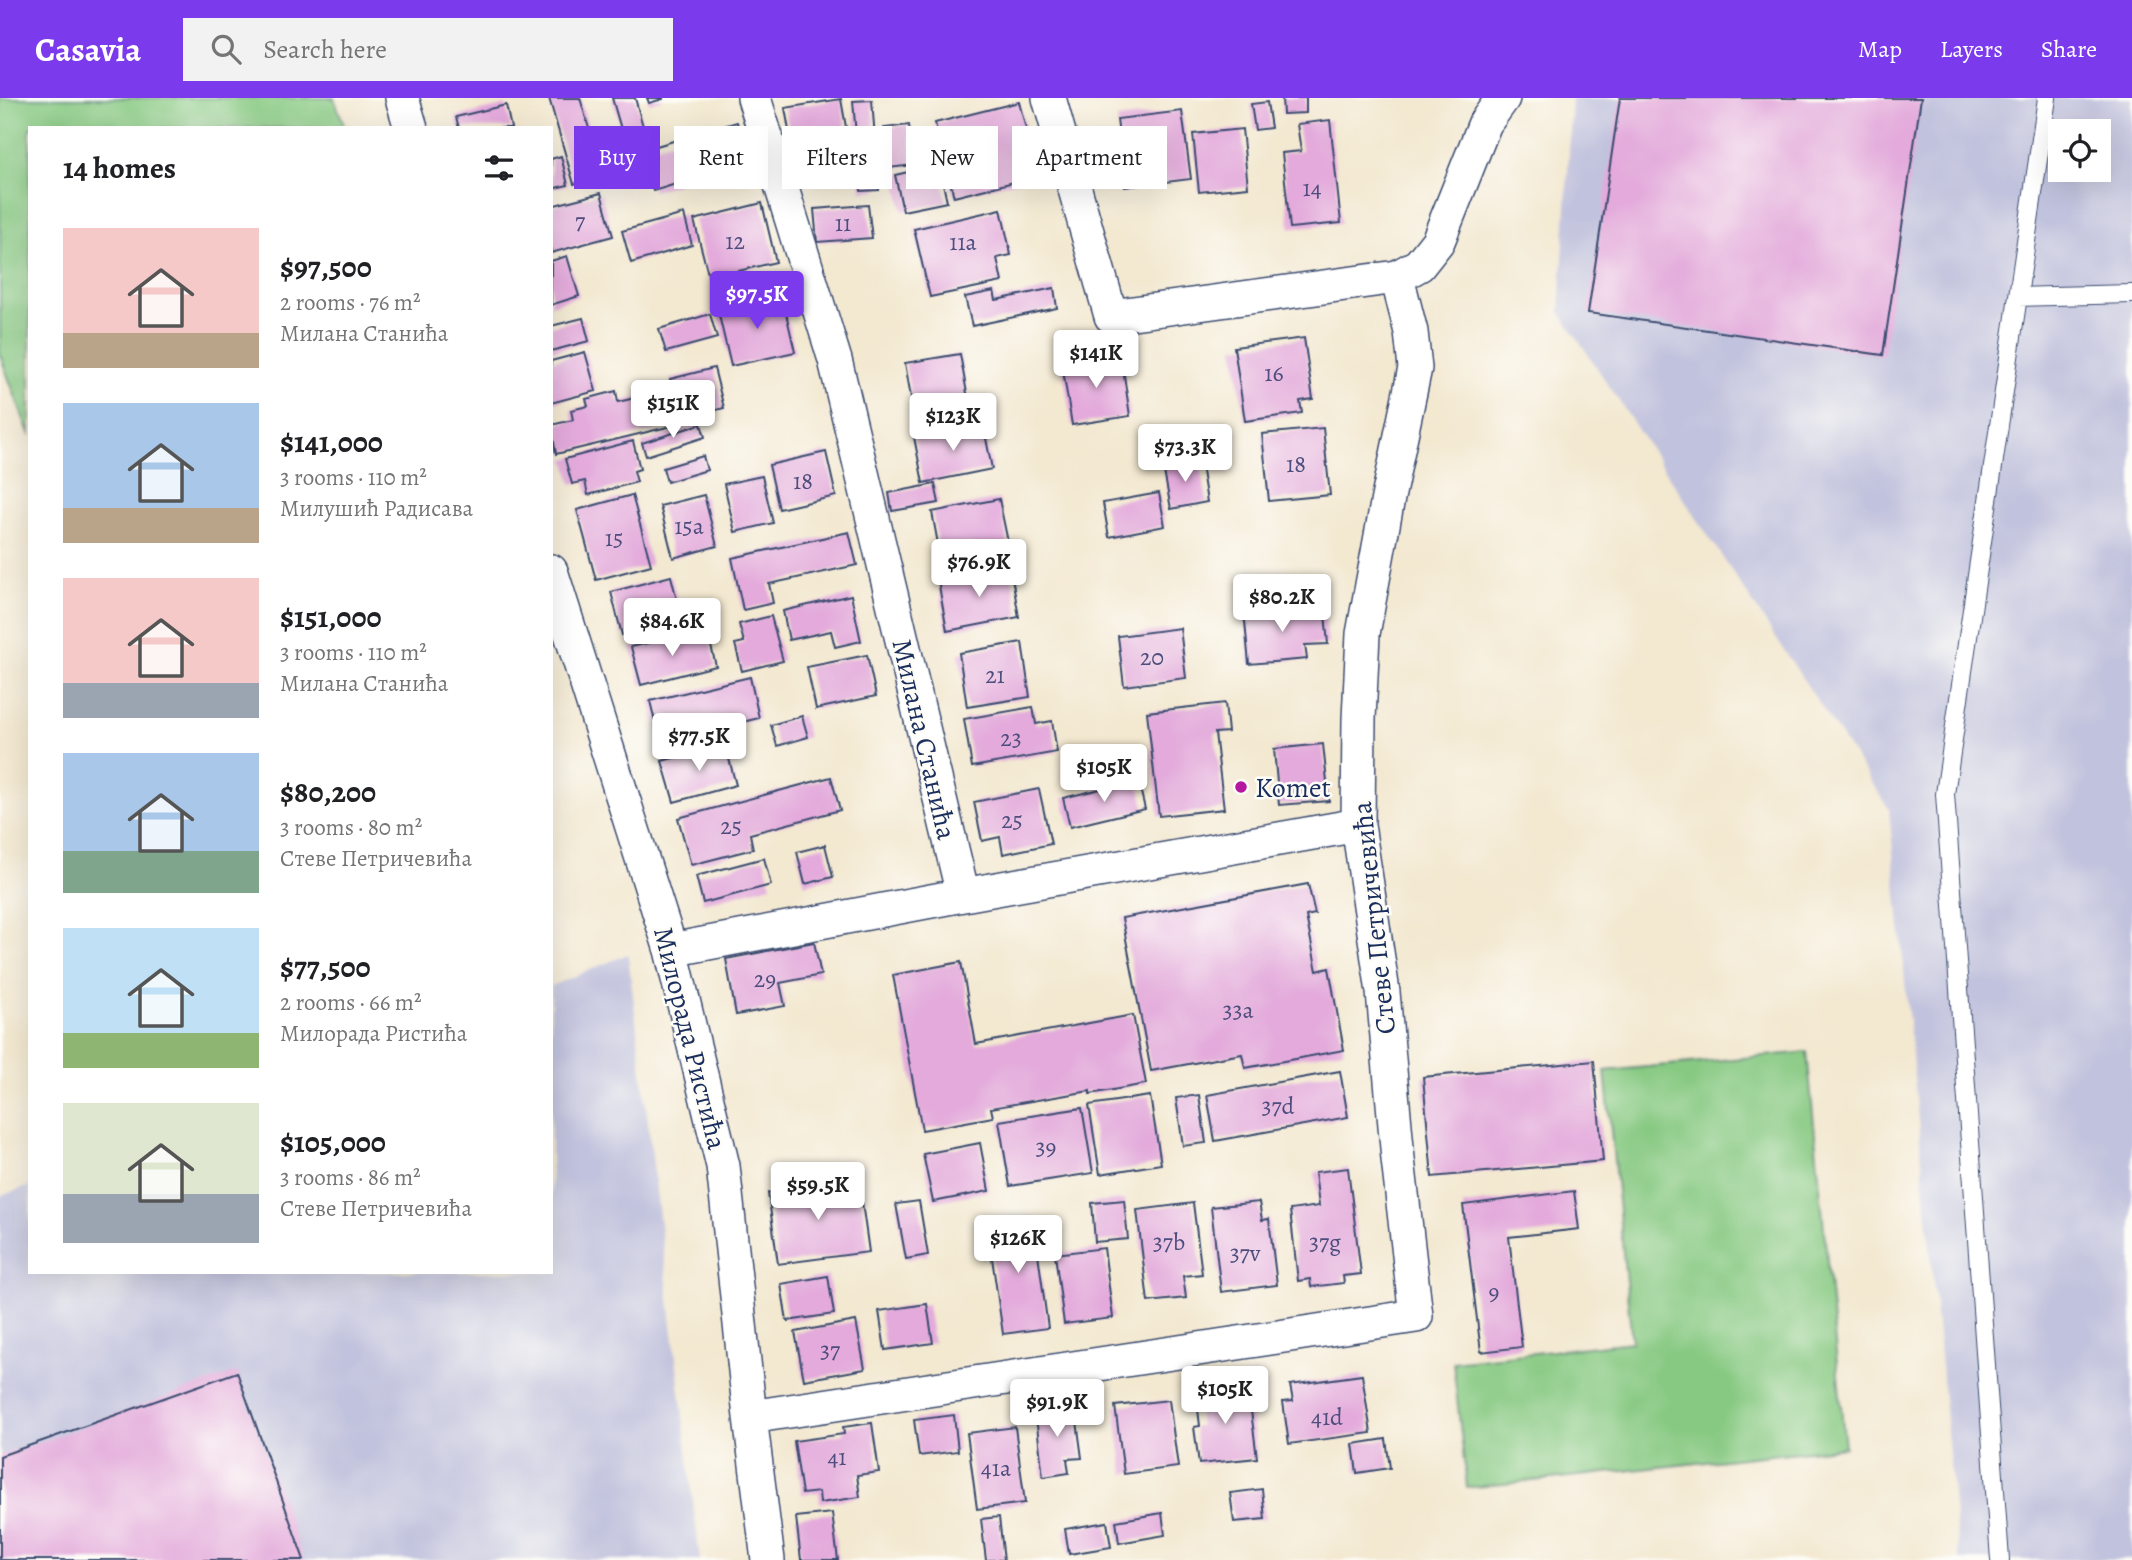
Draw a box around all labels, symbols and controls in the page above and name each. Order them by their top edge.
search box [183,18,673,81]
text: Casavia [35,27,141,72]
icon: search [207,30,245,68]
text: Search here [263,32,387,67]
text: Map [1858,33,1902,65]
text: Layers [1940,33,2003,65]
text: Share [2041,33,2097,65]
map controls [2048,119,2111,182]
button: locate [2048,119,2111,182]
chip: Buy [574,126,660,189]
chip: Rent [674,126,768,189]
chip: Filters [782,126,892,189]
chip: New [906,126,998,189]
chip: Apartment [1012,126,1167,189]
text: 14 homes [63,148,176,188]
icon: filters [480,149,518,187]
house number: 14 [1302,172,1322,204]
house number: 7 [575,205,586,237]
house number: 11 [835,207,851,239]
house number: 12 [725,225,745,257]
house number: 11a [949,226,978,258]
text: $97,500 [280,247,372,287]
icon: home [119,256,203,340]
pin: $97.5K [700,272,814,331]
text: $97.5K [726,278,788,309]
text: 2 rooms · 76 m² [280,287,421,318]
text: Милана Станића [280,318,448,349]
pin: $141K [1047,330,1145,390]
text: $141K [1069,337,1123,368]
house number: 16 [1264,357,1284,389]
pin: $151K [624,380,722,440]
text: $151K [647,387,699,418]
pin: $123K [904,394,1002,453]
text: $123K [925,400,981,431]
text: $141,000 [280,422,383,462]
pin: $73.3K [1128,424,1242,484]
icon: home [119,431,203,515]
text: $73.3K [1154,431,1216,462]
house number: 18 [1286,448,1306,480]
text: 3 rooms · 110 m² [280,462,427,493]
house number: 18 [793,465,813,497]
text: Милушић Радисава [280,493,473,524]
house number: 15a [674,510,705,542]
house number: 15 [605,522,623,554]
pin: $76.9K [922,540,1036,599]
text: $76.9K [947,546,1011,577]
pin: $80.2K [1225,574,1339,634]
text: $80.2K [1249,581,1315,612]
text: $151,000 [280,597,382,637]
pin: $84.6K [615,598,729,658]
text: $84.6K [640,605,704,636]
icon: home [119,606,203,690]
street label: Милана Станића [882,635,966,843]
text: 3 rooms · 110 m² [280,637,427,668]
house number: 20 [1140,641,1164,673]
house number: 21 [985,659,1005,691]
text: Милана Станића [280,668,448,699]
pin: $77.5K [642,714,756,773]
text: $77.5K [668,720,730,751]
house number: 23 [1000,722,1022,754]
pin: $105K [1055,744,1153,804]
text: $105K [1076,751,1132,782]
place label: Komet [1255,769,1331,807]
text: $80,200 [280,772,376,812]
marker: Komet [1233,779,1249,795]
icon: home [119,781,203,865]
street label: Стеве Петричевића [1343,800,1405,1036]
house number: 25 [1001,804,1023,836]
house number: 25 [720,810,742,842]
text: 3 rooms · 80 m² [280,812,422,843]
text: Стеве Петричевића [280,843,472,874]
street label: Милорада Ристића [644,923,736,1154]
text: $77,500 [280,947,371,987]
icon: home [119,956,203,1040]
house number: 29 [754,963,776,995]
text: 2 rooms · 66 m² [280,987,422,1018]
house number: 33a [1222,994,1254,1026]
text: Милорада Ристића [280,1018,467,1049]
house number: 37d [1262,1090,1295,1122]
text: $105,000 [280,1122,386,1162]
icon: home [119,1131,203,1215]
house number: 39 [1036,1131,1056,1163]
text: 3 rooms · 86 m² [280,1162,421,1193]
pin: $59.5K [761,1162,875,1222]
text: $59.5K [787,1169,849,1200]
text: Стеве Петричевића [280,1193,472,1224]
pin: $126K [969,1216,1067,1275]
text: $126K [990,1222,1046,1253]
house number: 37b [1153,1226,1185,1258]
house number: 37g [1309,1226,1341,1258]
house number: 37v [1230,1237,1261,1269]
house number: 9 [1489,1276,1499,1308]
house number: 37 [820,1334,841,1366]
pin: $105K [1176,1366,1274,1426]
text: $105K [1197,1373,1253,1404]
pin: $91.9K [1000,1380,1114,1439]
text: $91.9K [1026,1386,1088,1417]
house number: 41d [1311,1401,1343,1433]
house number: 41 [827,1441,847,1473]
house number: 41a [981,1452,1012,1484]

